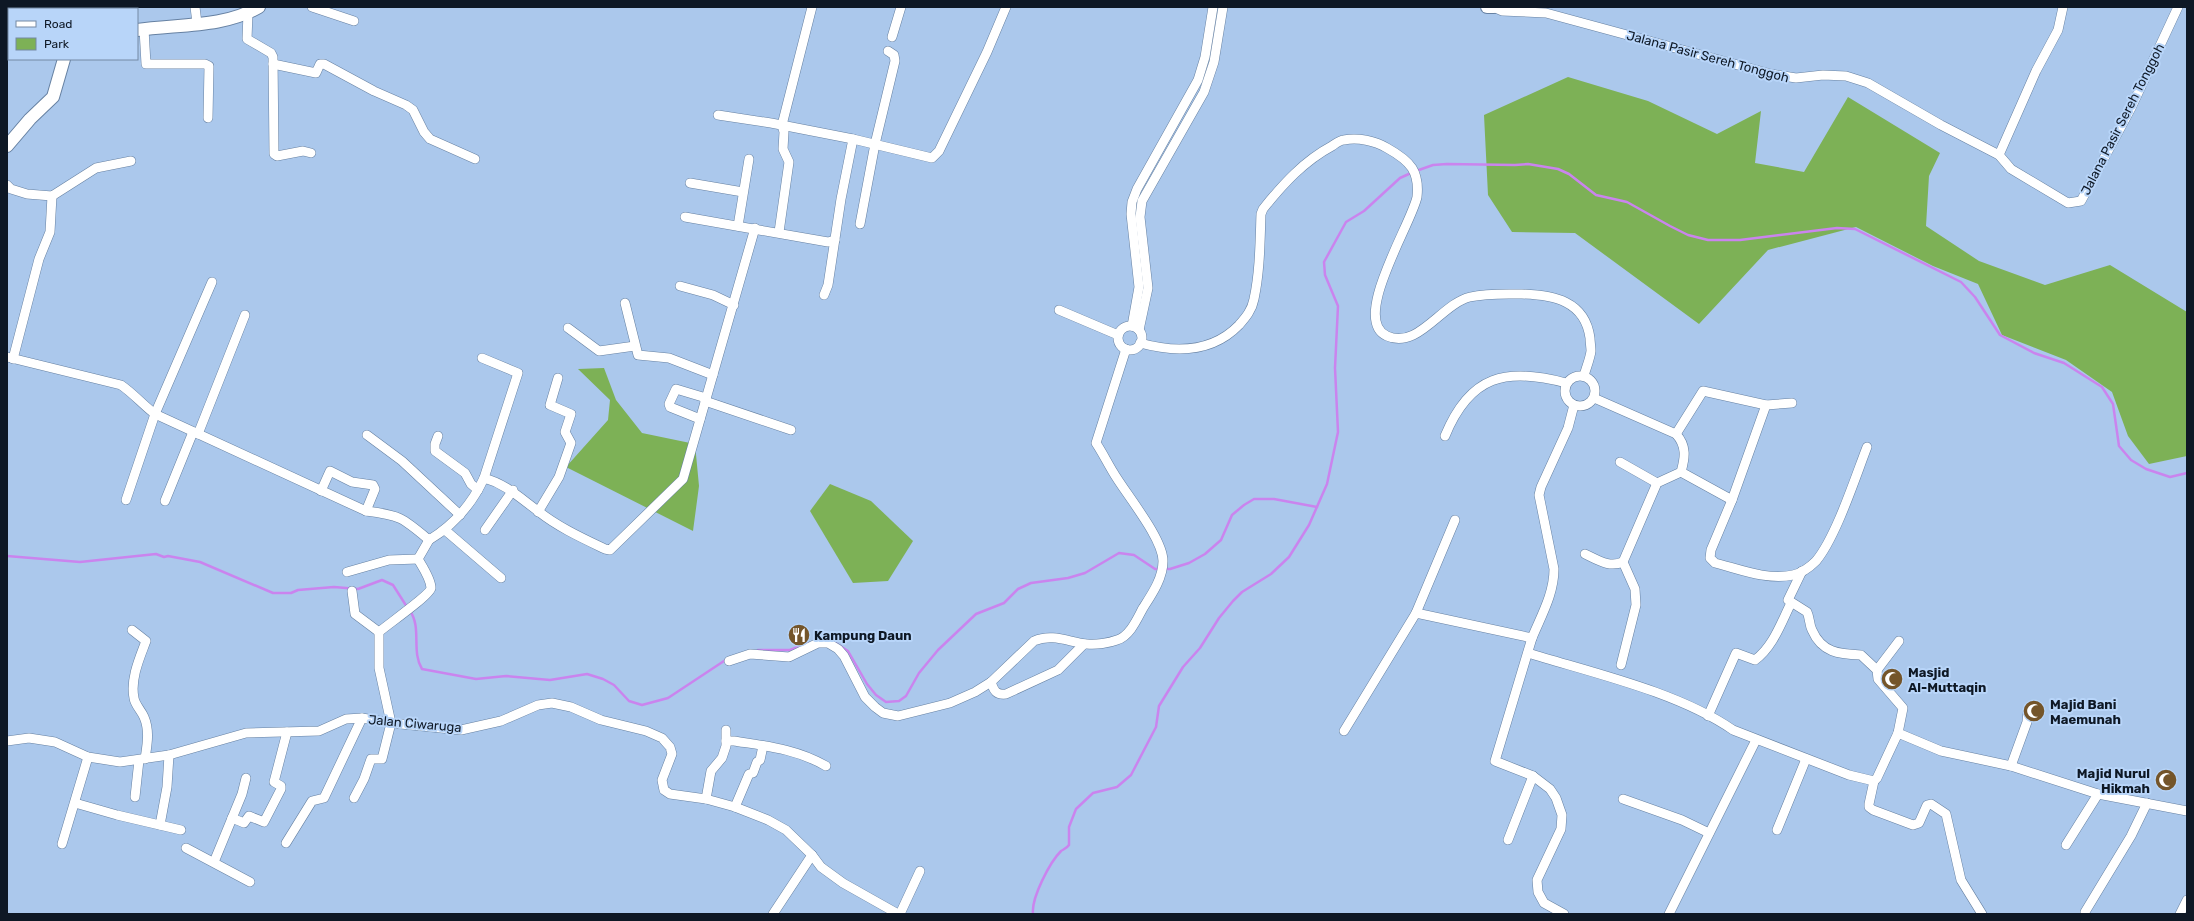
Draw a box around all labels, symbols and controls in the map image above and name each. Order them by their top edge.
legend [8,8,138,60]
text: Road [44,17,72,31]
street label: Jalana Pasir Sereh Tonggoh [1625,28,1791,86]
text: Park [44,37,70,51]
street label: Jalana Pasir Sereh Tonggoh [2078,41,2168,198]
restaurant icon: Kampung Daun [786,622,812,648]
place label: Kampung Daun [814,628,912,643]
place label: Masjid Al-Muttaqin [1908,665,1986,695]
mosque icon: Masjid Al-Muttaqin [1879,666,1905,692]
place label: Majid Bani Maemunah [2050,697,2121,727]
mosque icon: Majid Bani Maemunah [2021,698,2047,724]
street label: Jalan Ciwaruga [368,712,462,736]
place label: Majid Nurul Hikmah [2077,766,2150,796]
mosque icon: Majid Nurul Hikmah [2153,767,2179,793]

